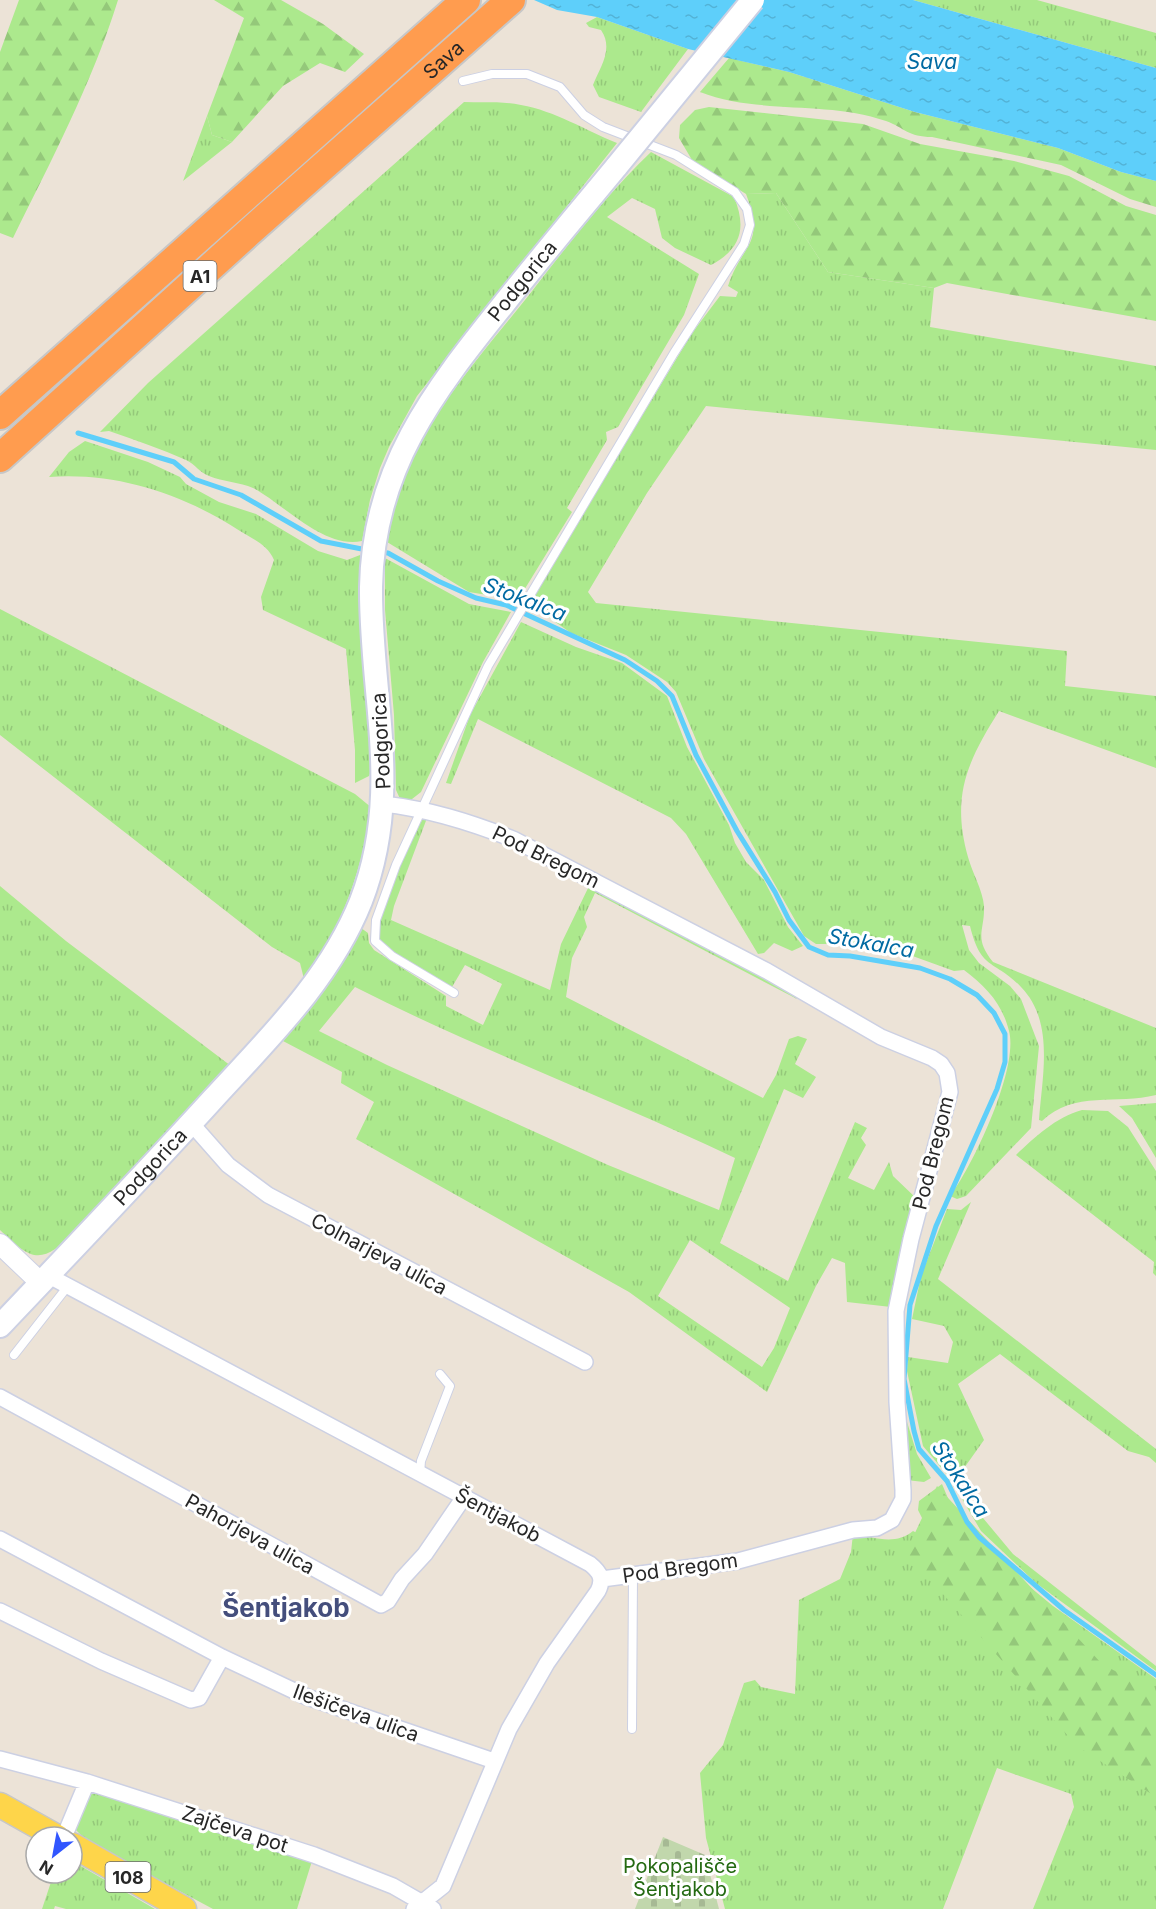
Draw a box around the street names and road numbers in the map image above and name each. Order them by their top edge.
street label: Sava [418,36,469,84]
street label: Podgorica [483,236,562,326]
road number: A1 [184,261,216,291]
street label: Podgorica [366,692,396,790]
street label: Pod Bregom [488,821,604,893]
street label: Pod Bregom [907,1094,959,1212]
street label: Podgorica [109,1123,192,1210]
street label: Colnarjeva ulica [307,1208,451,1300]
street label: Šentjakob [451,1482,545,1548]
street label: Pahorjeva ulica [181,1489,319,1579]
street label: Pod Bregom [621,1548,739,1588]
street label: Ilešičeva ulica [290,1679,422,1747]
street label: Zajčeva pot [179,1801,292,1858]
road number: 108 [106,1862,150,1892]

